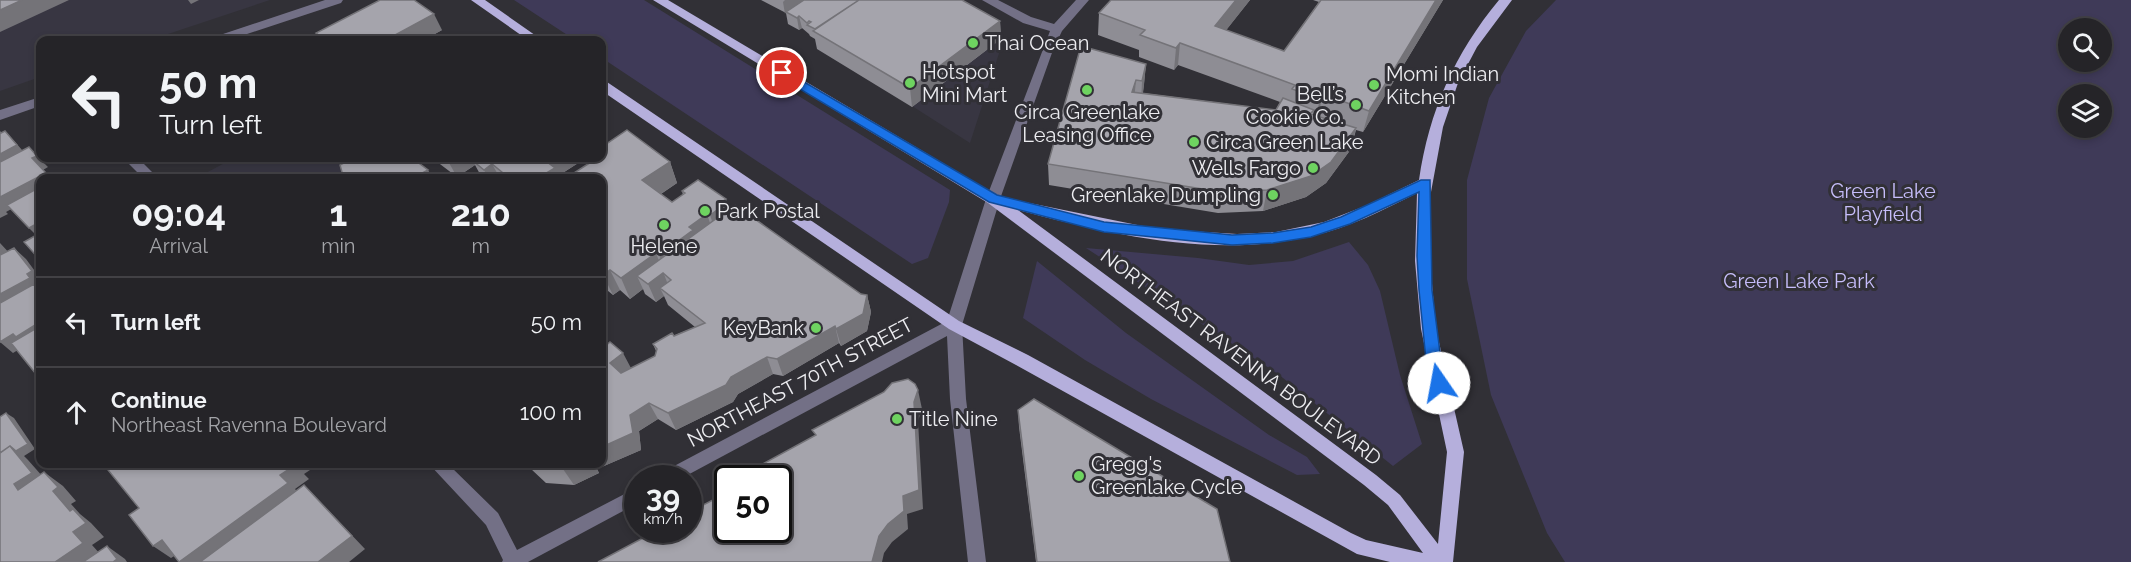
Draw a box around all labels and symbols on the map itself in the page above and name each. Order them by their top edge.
place label: Thai Ocean [985,31,1089,55]
marker: Thai Ocean [966,36,980,50]
pin [756,47,807,98]
place label: Hotspot Mini Mart [922,60,1007,107]
place label: Momi Indian Kitchen [1386,62,1499,109]
marker: Hotspot Mini Mart [903,76,917,90]
marker: Momi Indian Kitchen [1367,78,1381,92]
place label: Bell’s Cookie Co. [1246,82,1344,129]
marker: Circa Greenlake Leasing Office [1080,83,1094,97]
marker: Bell’s Cookie Co. [1349,98,1363,112]
place label: Circa Greenlake Leasing Office [1014,100,1160,147]
place label: Circa Green Lake [1206,130,1364,154]
marker: Circa Green Lake [1187,135,1201,149]
place label: Wells Fargo [1192,156,1301,180]
marker: Wells Fargo [1306,161,1320,175]
park label: Green Lake Playfield [1830,179,1936,226]
place label: Greenlake Dumpling [1071,183,1261,207]
marker: Greenlake Dumpling [1266,188,1280,202]
place label: Park Postal [717,199,820,223]
marker: Park Postal [698,204,712,218]
marker: Helene [657,218,671,232]
place label: Helene [631,234,698,258]
street label: NORTHEAST RAVENNA BOULEVARD [1096,244,1386,470]
park label: Green Lake Park [1723,269,1875,293]
street label: NORTHEAST 70TH STREET [683,312,917,452]
place label: KeyBank [723,316,804,340]
marker: KeyBank [809,321,823,335]
position arrow [1407,351,1471,415]
place label: Title Nine [909,407,998,431]
marker: Title Nine [890,412,904,426]
place label: Gregg's Greenlake Cycle [1091,452,1243,499]
speed limit sign: 50 [714,465,792,543]
marker: Gregg's Greenlake Cycle [1072,469,1086,483]

